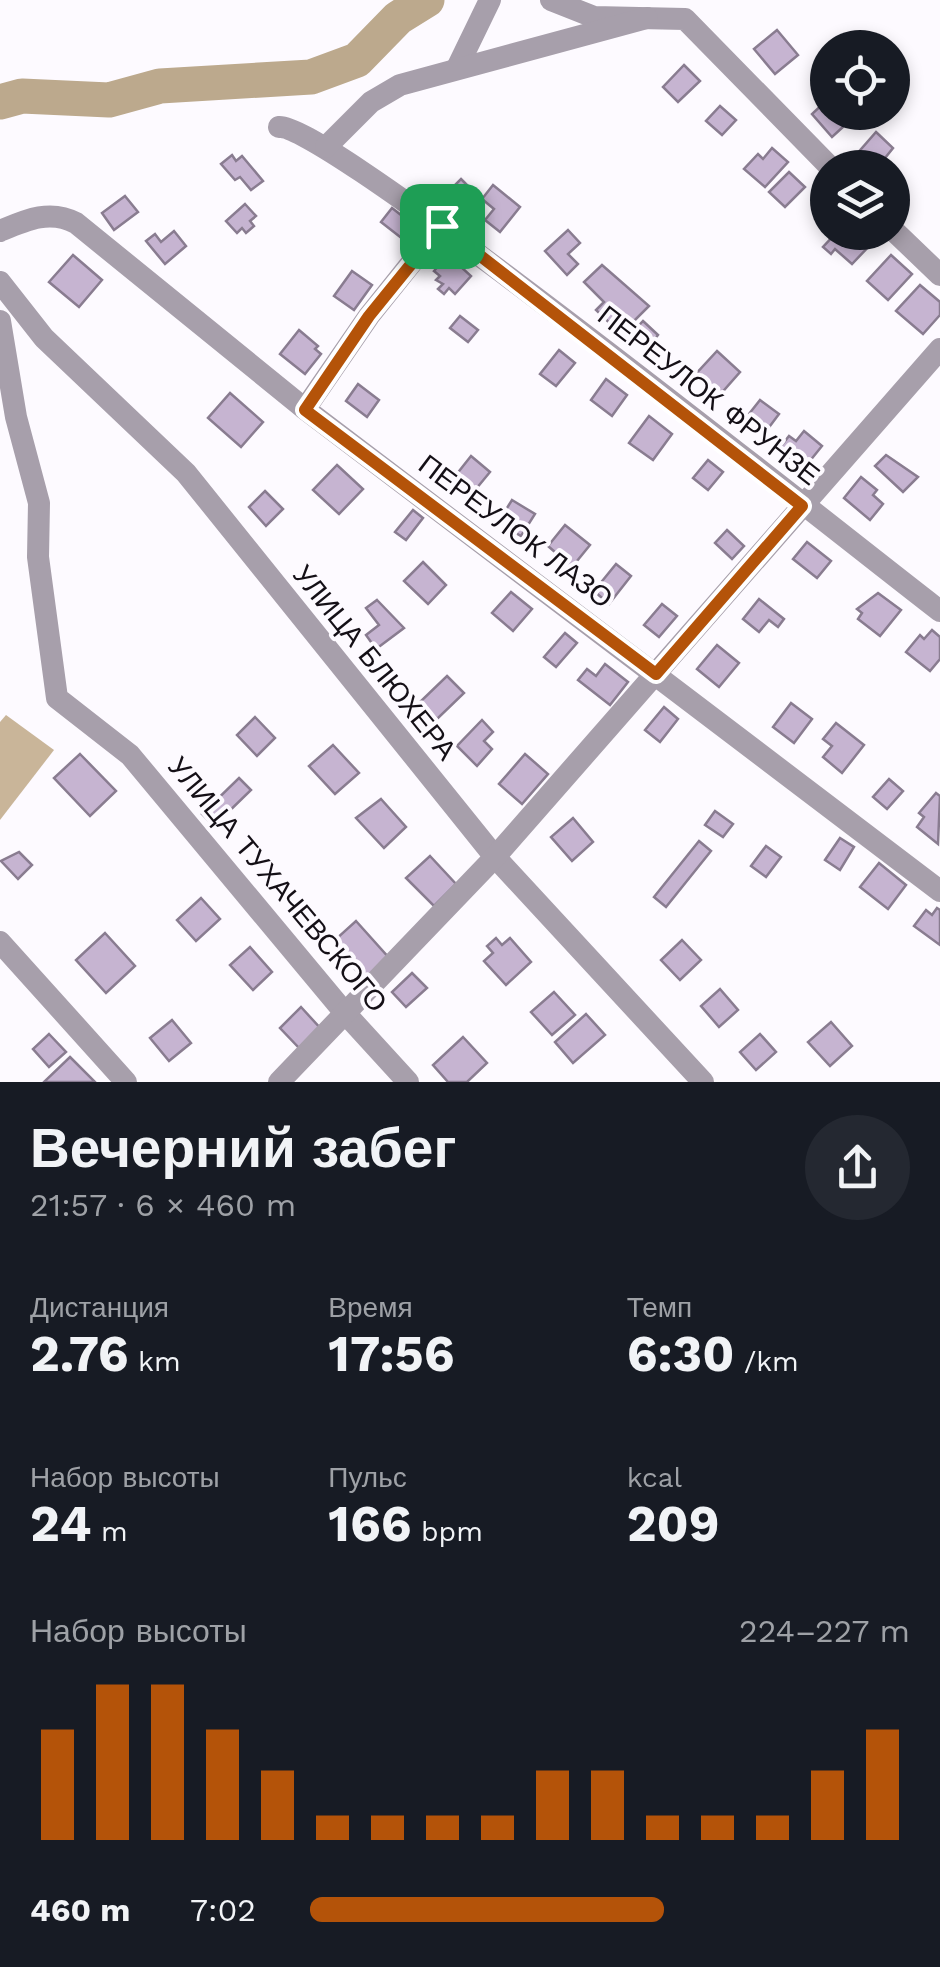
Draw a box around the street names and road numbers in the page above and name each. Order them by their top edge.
street label: ПЕРЕУЛОК ФРУНЗЕ [591,299,826,492]
street label: ПЕРЕУЛОК ЛАЗО [412,448,619,615]
street label: УЛИЦА БЛЮХЕРА [286,558,463,767]
street label: УЛИЦА ТУХАЧЕВСКОГО [161,750,394,1019]

